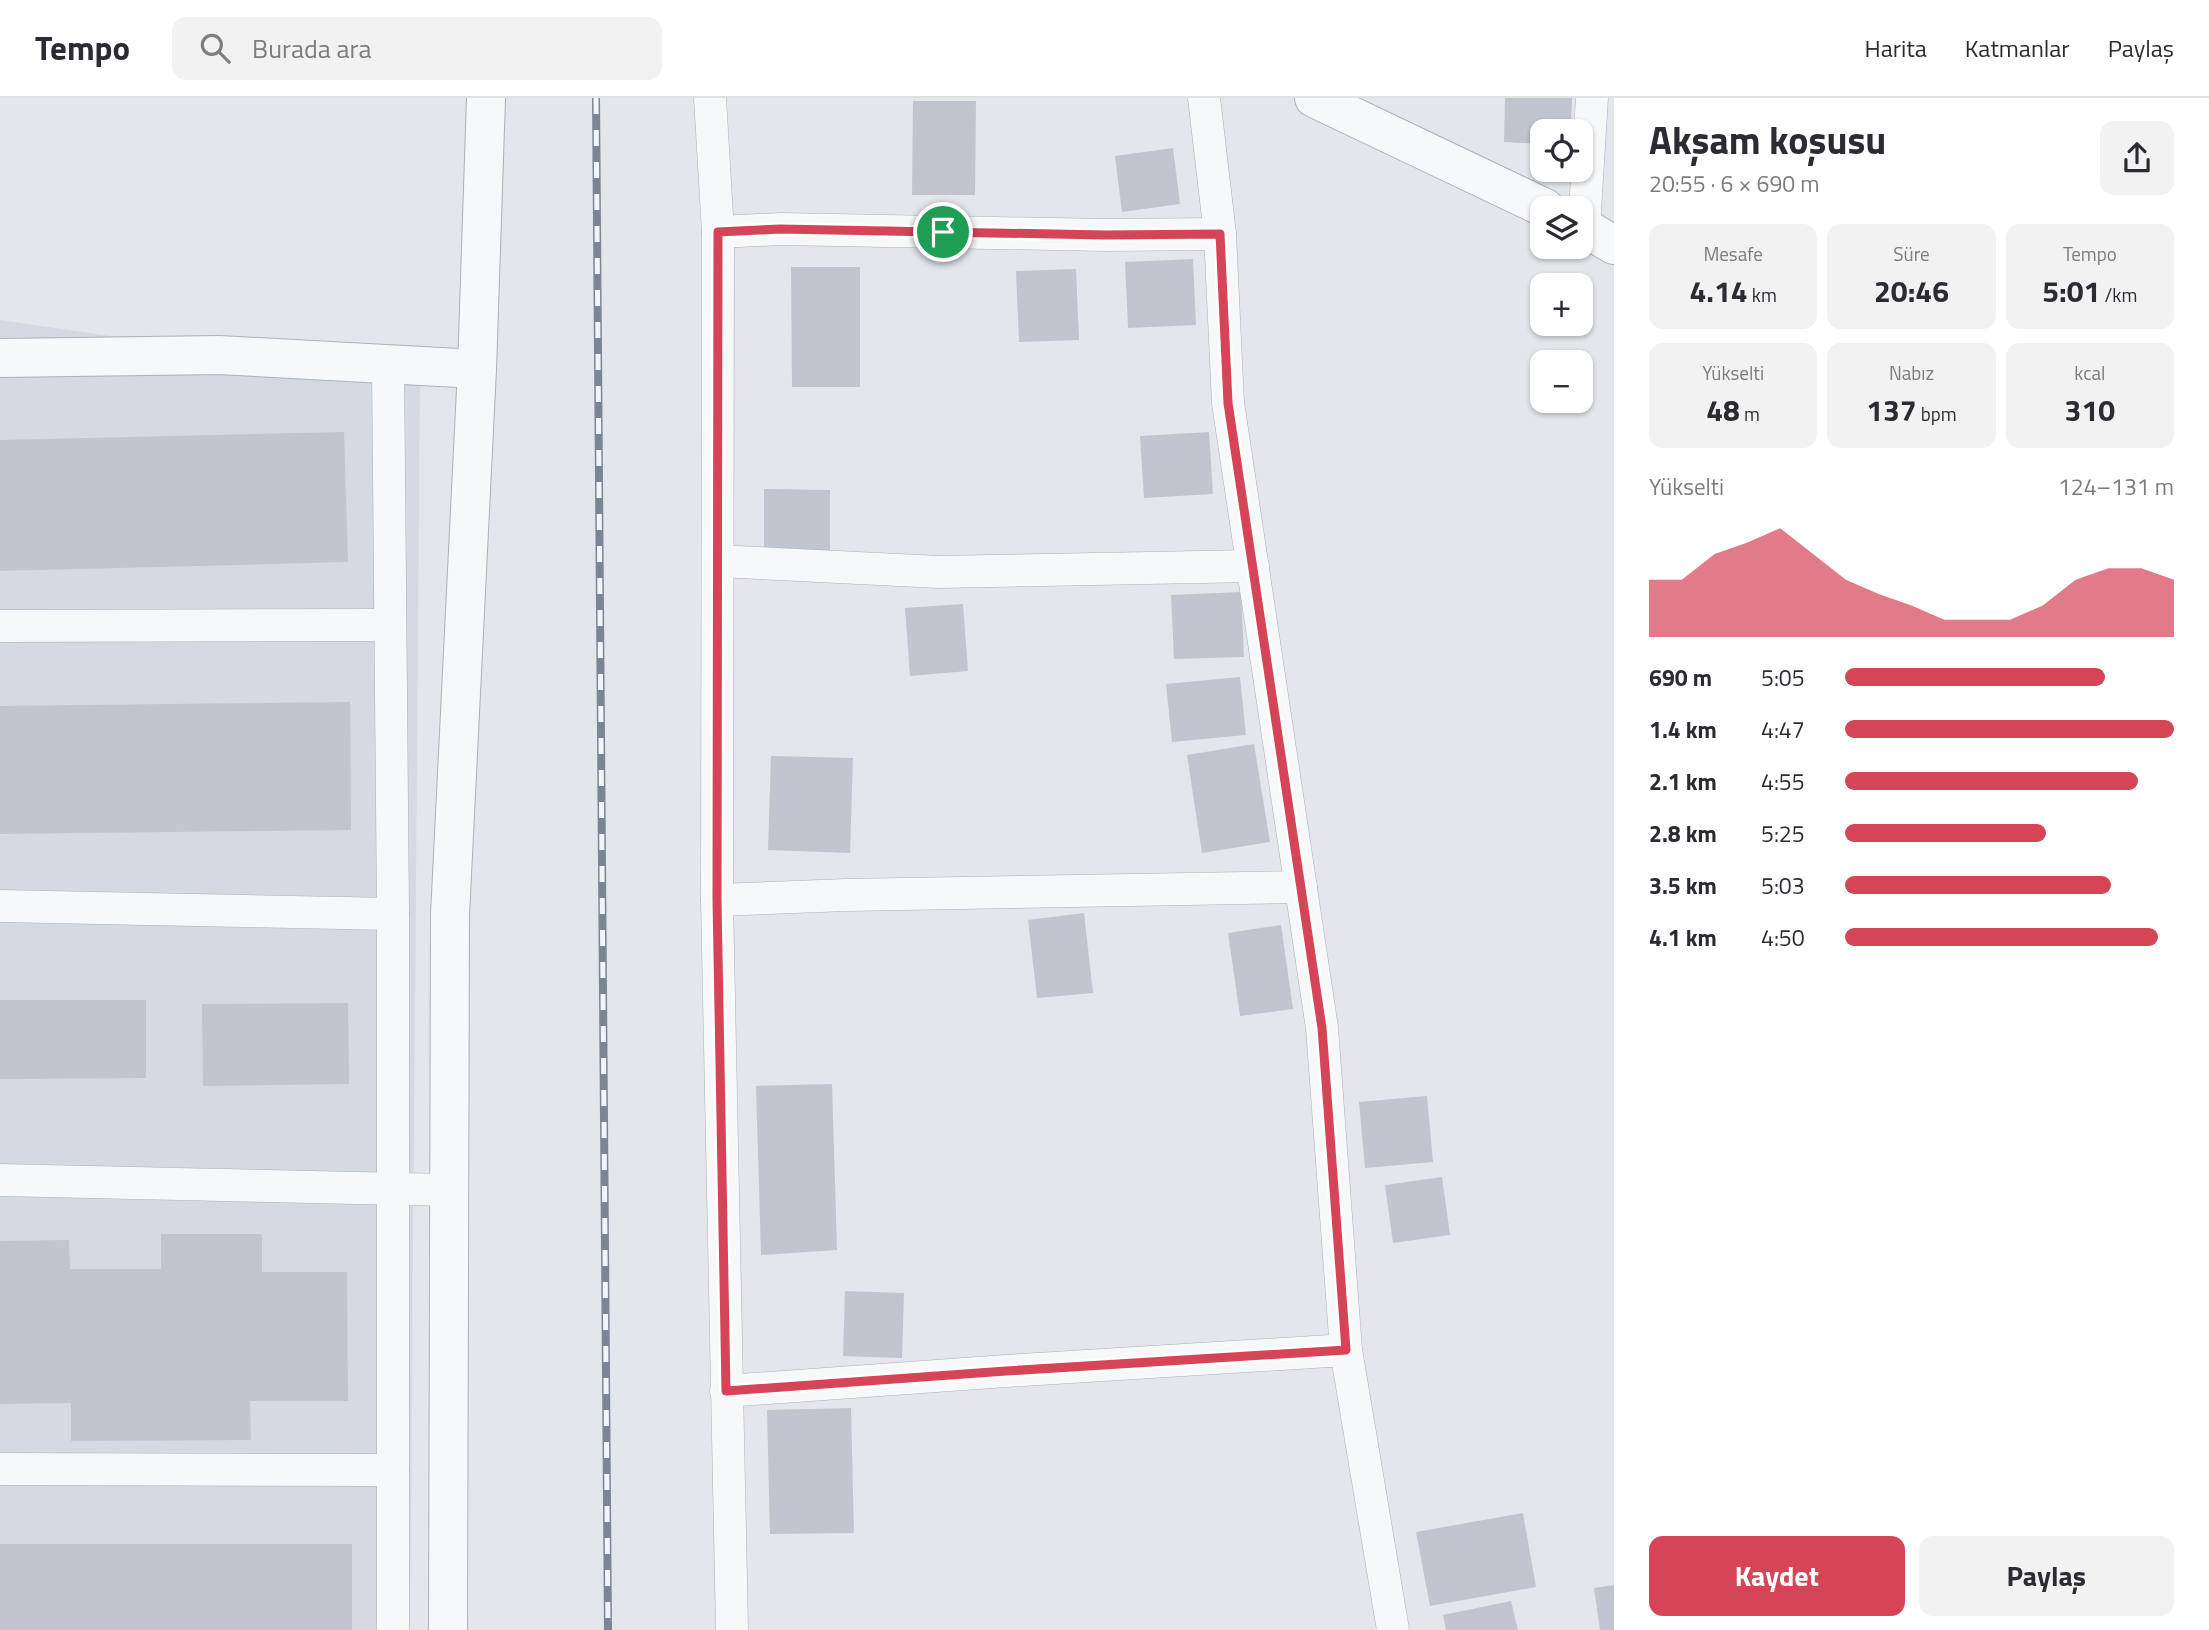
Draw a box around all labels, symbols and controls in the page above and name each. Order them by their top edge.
search box [172,17,662,80]
text: Tempo [35,23,130,73]
icon: search [196,29,234,67]
text: Burada ara [252,29,372,68]
text: Harita [1864,30,1927,66]
text: Katmanlar [1965,30,2070,66]
text: Paylaş [2108,30,2174,66]
text: Akşam koşusu [1649,111,1886,169]
map controls [1530,119,1593,413]
button: locate [1530,119,1593,182]
button: share [2100,121,2174,195]
text: 20:55 · 6 × 690 m [1649,166,1819,201]
button: layers [1530,196,1593,259]
pin [913,202,973,262]
icon: arrive [924,213,962,251]
text: Mesafe [1703,239,1763,268]
text: Süre [1893,239,1930,268]
text: Tempo [2063,239,2117,268]
text: 4.14 [1690,268,1748,314]
text: 20:46 [1874,268,1949,314]
text: 5:01 [2042,268,2100,314]
button: + [1530,273,1593,336]
text: km [1748,280,1777,309]
text: /km [2100,280,2137,309]
button: − [1530,350,1593,413]
text: Yükselti [1702,358,1764,387]
text: Nabız [1889,358,1934,387]
text: kcal [2074,358,2105,387]
text: 48 [1706,387,1740,433]
text: 137 [1866,387,1917,433]
text: 310 [2065,387,2115,433]
text: m [1740,399,1760,428]
text: bpm [1917,399,1957,428]
text: Yükselti [1649,469,1724,504]
text: 124–131 m [2058,469,2174,504]
text: 690 m [1649,660,1712,695]
text: 5:05 [1761,660,1805,695]
text: 1.4 km [1649,712,1717,747]
text: 4:47 [1761,712,1805,747]
text: 2.1 km [1649,764,1717,799]
text: 4:55 [1761,764,1805,799]
text: 2.8 km [1649,816,1717,851]
text: 5:25 [1761,816,1805,851]
text: 3.5 km [1649,868,1717,903]
text: 5:03 [1761,868,1805,903]
text: 4.1 km [1649,920,1717,955]
text: 4:50 [1761,920,1805,955]
button: Kaydet [1649,1536,1905,1616]
button: Paylaş [1919,1536,2174,1616]

